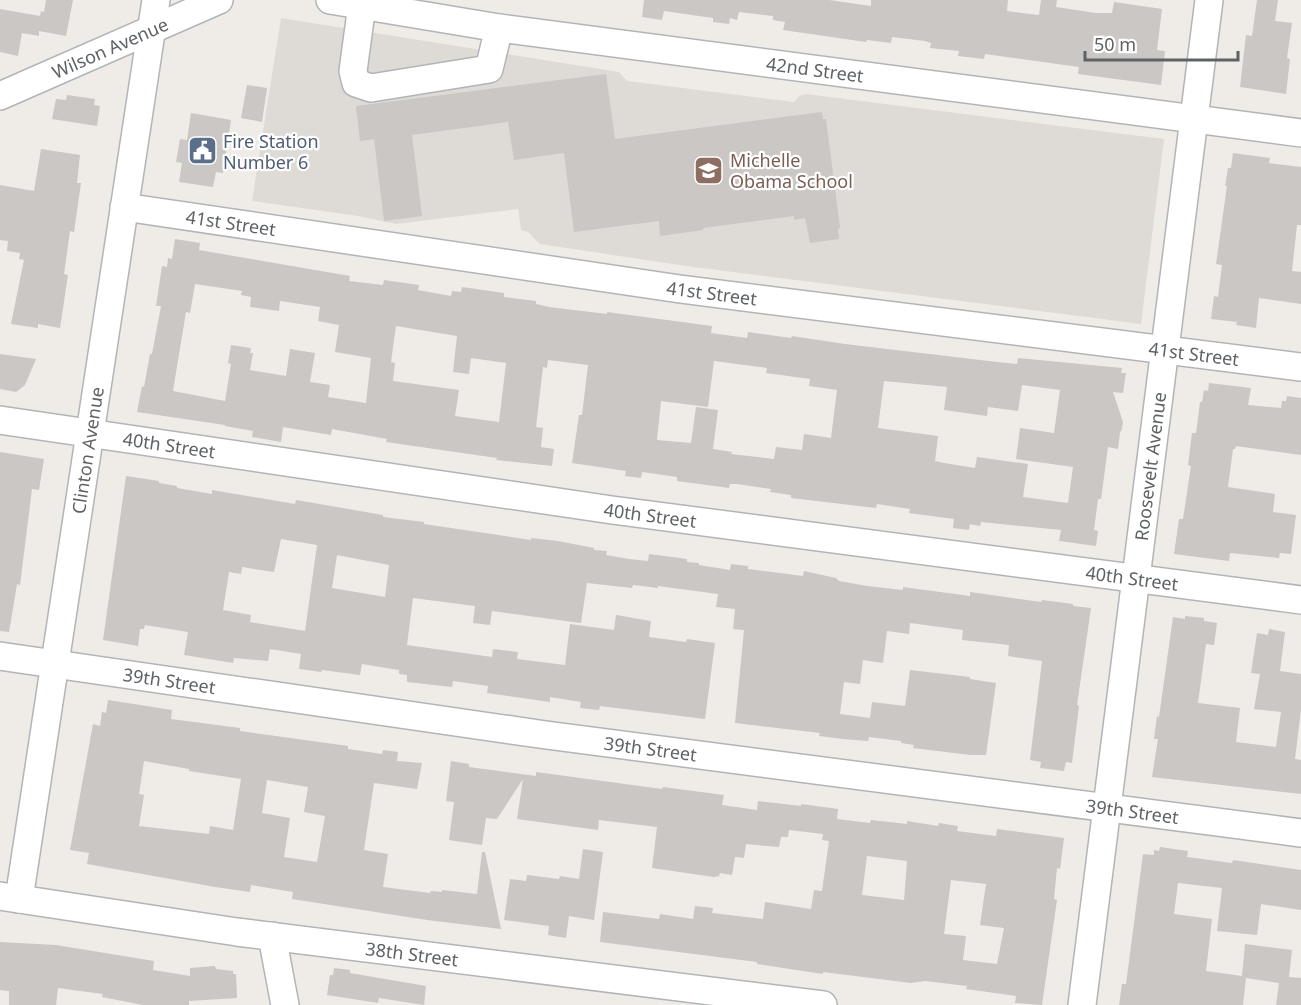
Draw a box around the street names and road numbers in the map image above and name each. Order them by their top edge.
street label: Wilson Avenue [48,12,172,84]
street label: 42nd Street [765,51,866,88]
street label: 41st Street [184,204,278,241]
street label: 41st Street [665,275,759,311]
street label: 41st Street [1147,336,1241,371]
street label: Clinton Avenue [66,385,109,515]
street label: Roosevelt Avenue [1129,390,1171,542]
street label: 40th Street [121,426,218,464]
street label: 40th Street [602,497,698,533]
street label: 40th Street [1084,560,1180,596]
street label: 39th Street [121,662,218,699]
street label: 39th Street [603,731,699,767]
street label: 39th Street [1085,793,1181,829]
street label: 38th Street [364,936,460,972]

